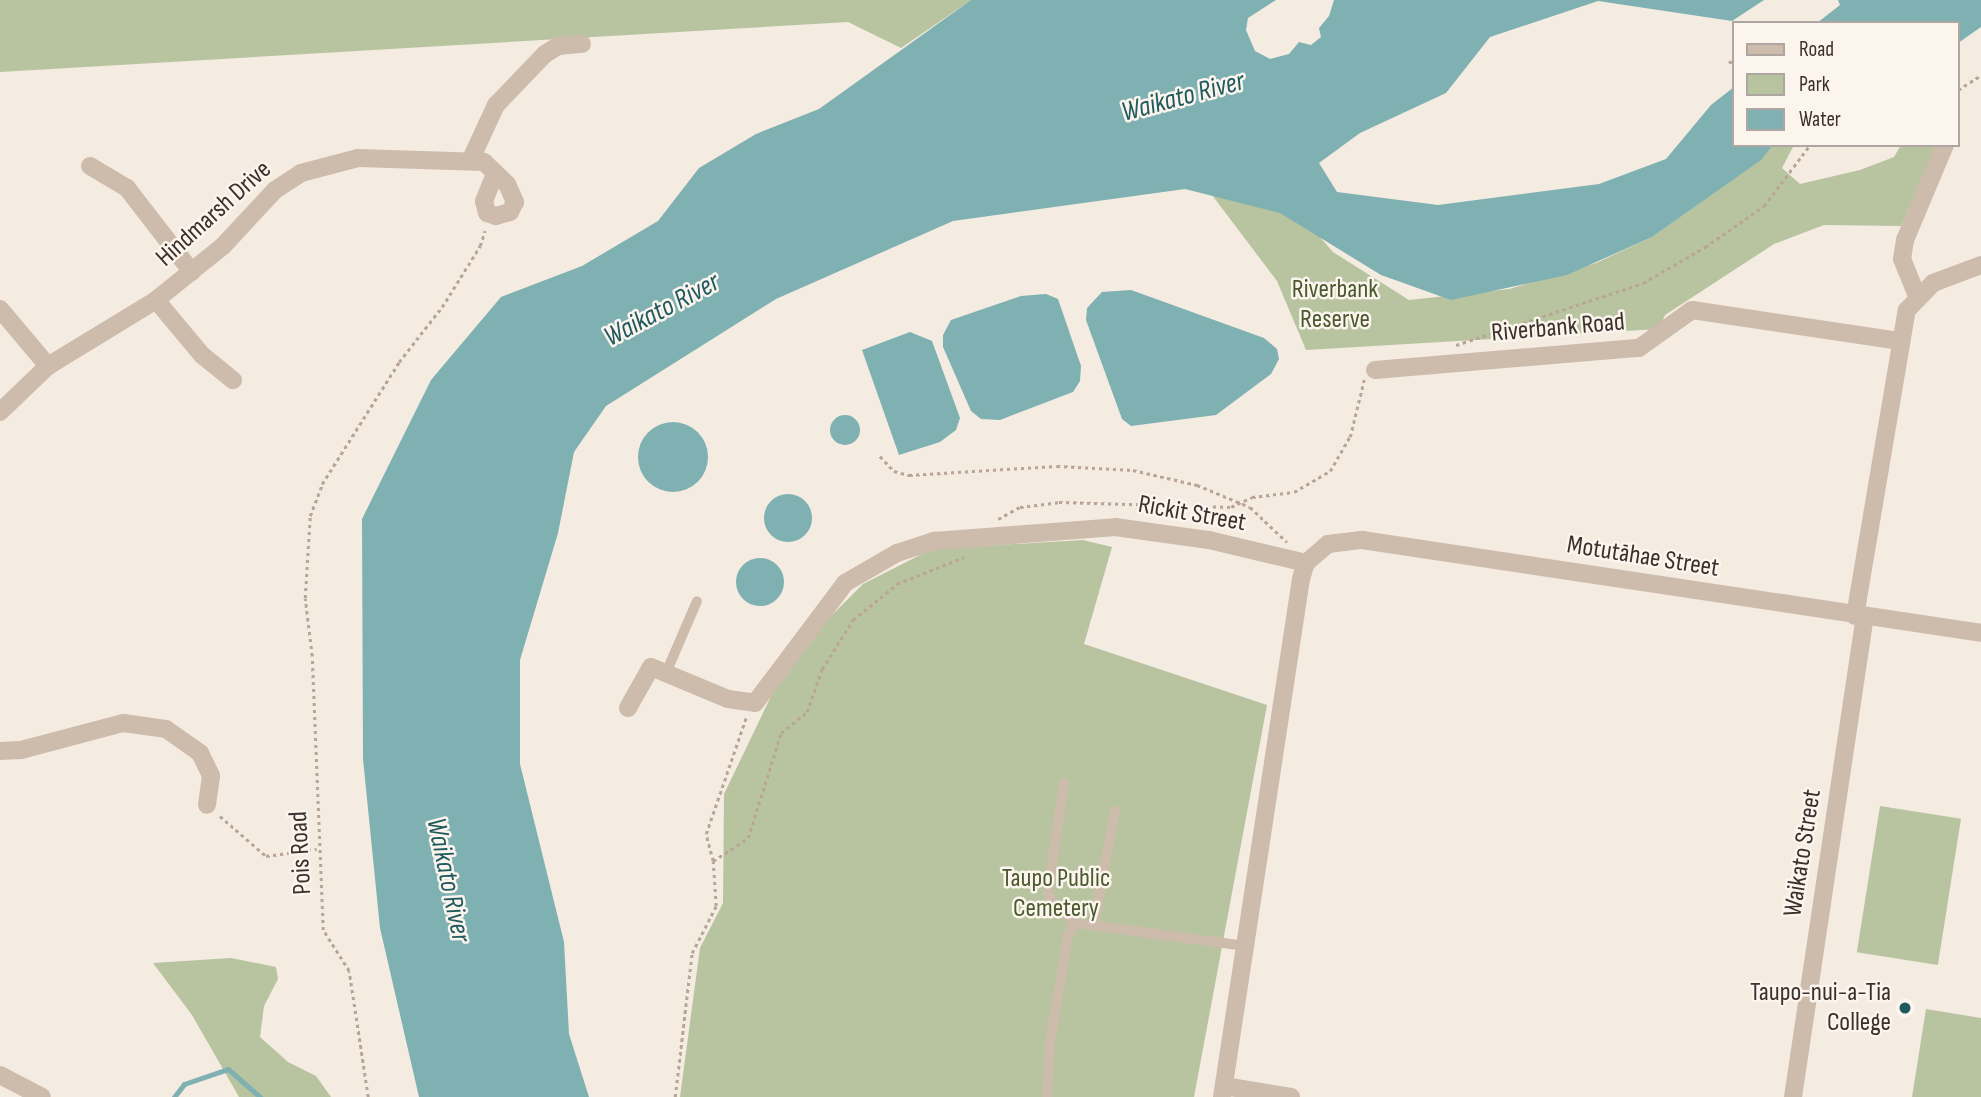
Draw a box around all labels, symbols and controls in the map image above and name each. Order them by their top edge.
legend [1732,21,1960,147]
text: Road [1799,37,1834,62]
water label: Waikato River [1118,64,1248,130]
text: Park [1799,72,1830,97]
text: Water [1799,107,1841,132]
street label: Hindmarsh Drive [150,154,278,274]
water label: Waikato River [599,266,725,354]
park label: Riverbank Reserve [1292,274,1378,336]
street label: Riverbank Road [1490,307,1626,349]
street label: Rickit Street [1136,489,1248,539]
street label: Motutāhae Street [1565,530,1721,584]
street label: Waikato Street [1778,787,1828,919]
street label: Pois Road [283,811,319,895]
water label: Waikato River [418,815,478,945]
park label: Taupo Public Cemetery [1002,863,1110,924]
place label: Taupo-nui-a-Tia College [1750,977,1891,1038]
marker: Taupo-nui-a-Tia College [1897,1000,1913,1016]

